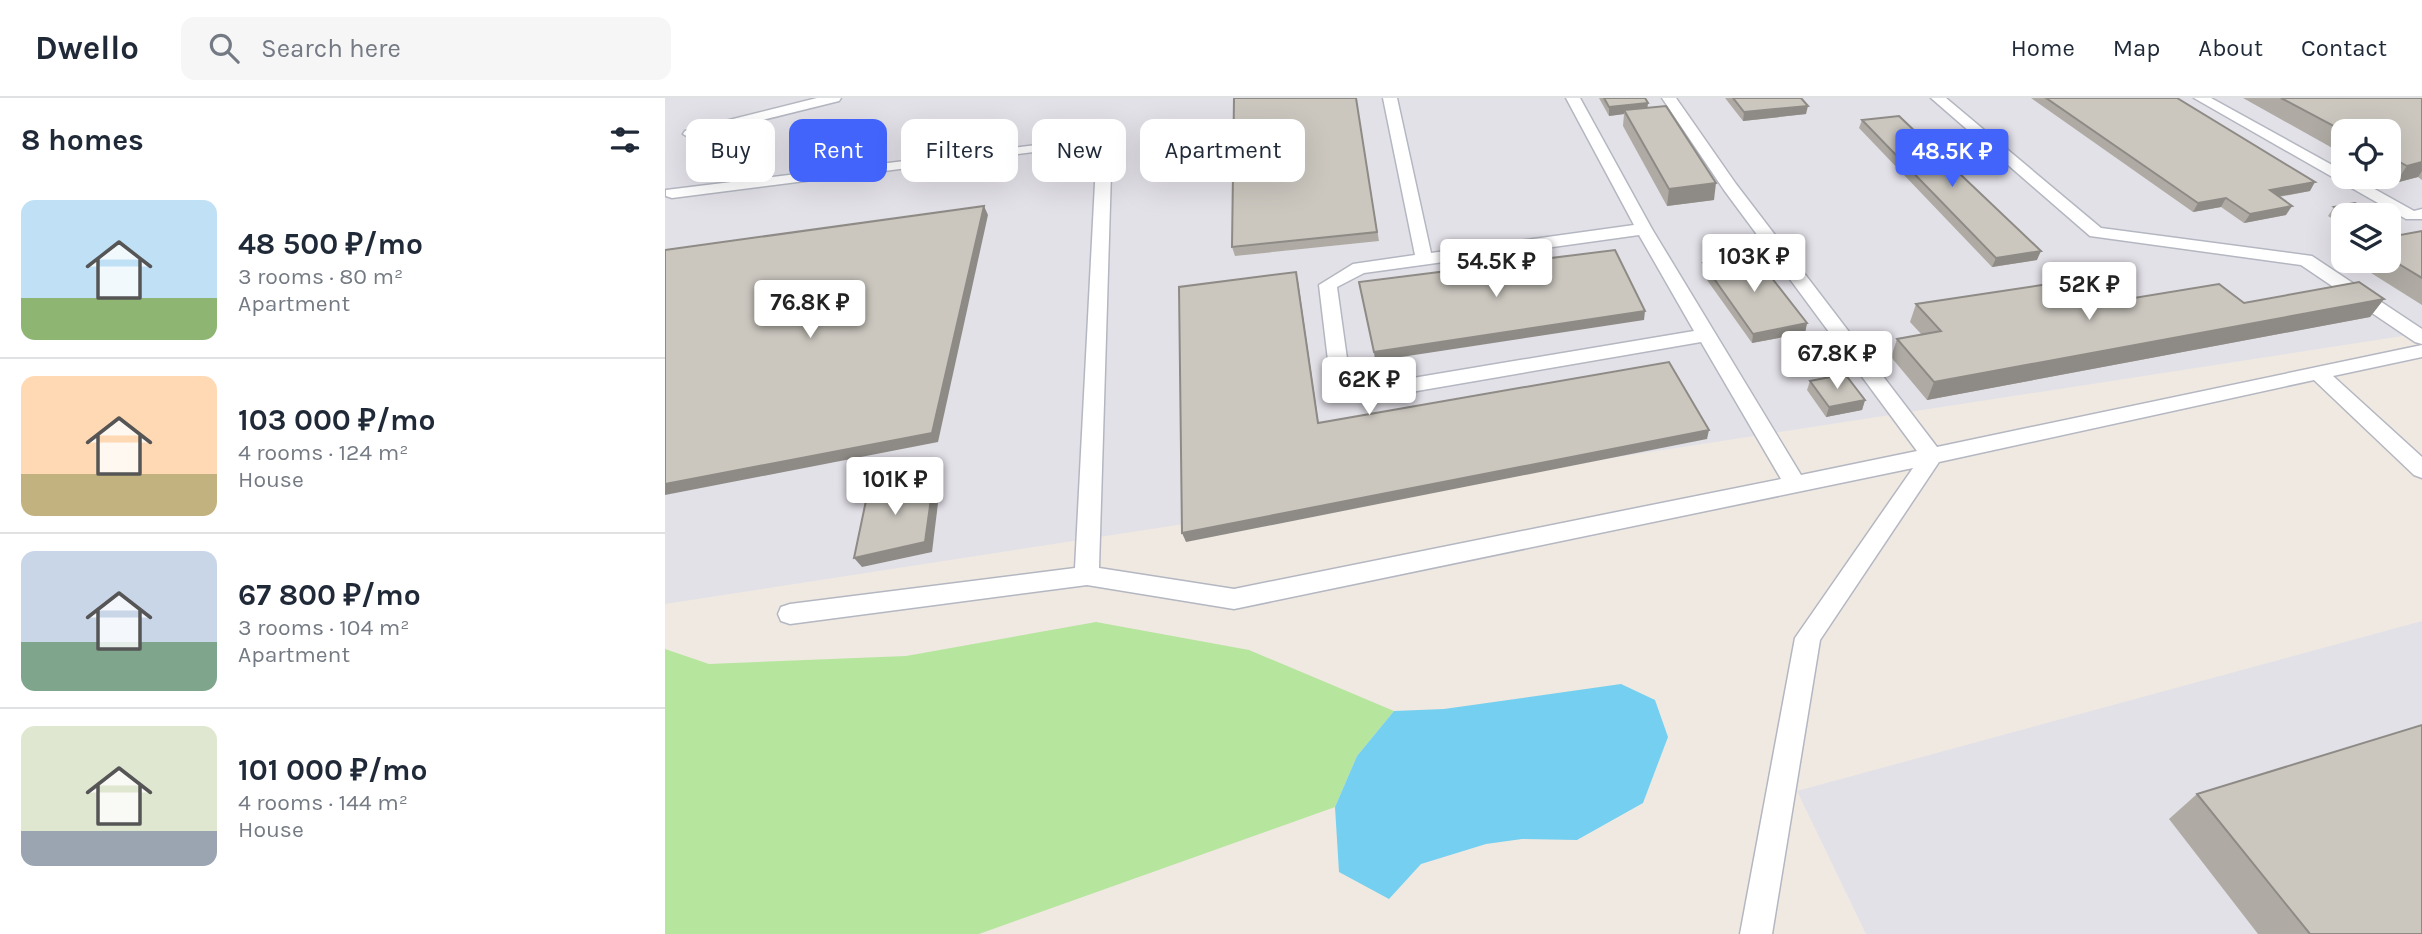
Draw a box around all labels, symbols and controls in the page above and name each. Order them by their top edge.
search box [181,17,671,80]
text: Dwello [35,29,139,67]
icon: search [205,29,243,67]
text: Search here [261,33,401,64]
text: Home [2011,34,2075,62]
text: Map [2113,34,2160,62]
text: About [2198,34,2263,62]
text: Contact [2301,34,2387,62]
chip: Buy [686,119,775,182]
chip: Rent [789,119,887,182]
chip: Filters [901,119,1018,182]
chip: New [1032,119,1126,182]
chip: Apartment [1140,119,1305,182]
map controls [2331,119,2401,273]
button: locate [2331,119,2401,189]
icon: filters [606,121,644,159]
text: 8 homes [21,122,144,158]
pin: 48.5K ₽ [1887,130,2017,189]
text: 48.5K ₽ [1911,138,1993,165]
button: layers [2331,203,2401,273]
text: 48 500 ₽/mo [238,226,423,262]
icon: home [77,228,161,312]
pin: 103K ₽ [1697,234,1811,294]
pin: 54.5K ₽ [1431,240,1561,299]
text: 103K ₽ [1718,243,1790,270]
text: 54.5K ₽ [1456,248,1536,275]
pin: 52K ₽ [2040,262,2138,322]
text: 3 rooms · 80 m² [238,263,403,290]
text: 52K ₽ [2058,271,2120,298]
pin: 76.8K ₽ [745,280,875,340]
text: 76.8K ₽ [770,289,850,316]
text: Apartment [238,290,350,317]
pin: 67.8K ₽ [1772,331,1902,391]
text: 67.8K ₽ [1797,340,1877,367]
pin: 62K ₽ [1320,358,1418,417]
text: 62K ₽ [1338,366,1400,393]
text: 103 000 ₽/mo [238,402,436,438]
icon: home [77,404,161,488]
text: 4 rooms · 124 m² [238,439,408,466]
pin: 101K ₽ [838,458,952,517]
text: House [238,466,304,493]
text: 101K ₽ [862,466,928,493]
text: 67 800 ₽/mo [238,577,421,613]
icon: home [77,579,161,663]
text: 3 rooms · 104 m² [238,614,409,641]
text: Apartment [238,641,350,668]
text: 101 000 ₽/mo [238,752,428,788]
icon: home [77,754,161,838]
text: 4 rooms · 144 m² [238,789,408,816]
text: House [238,816,304,843]

